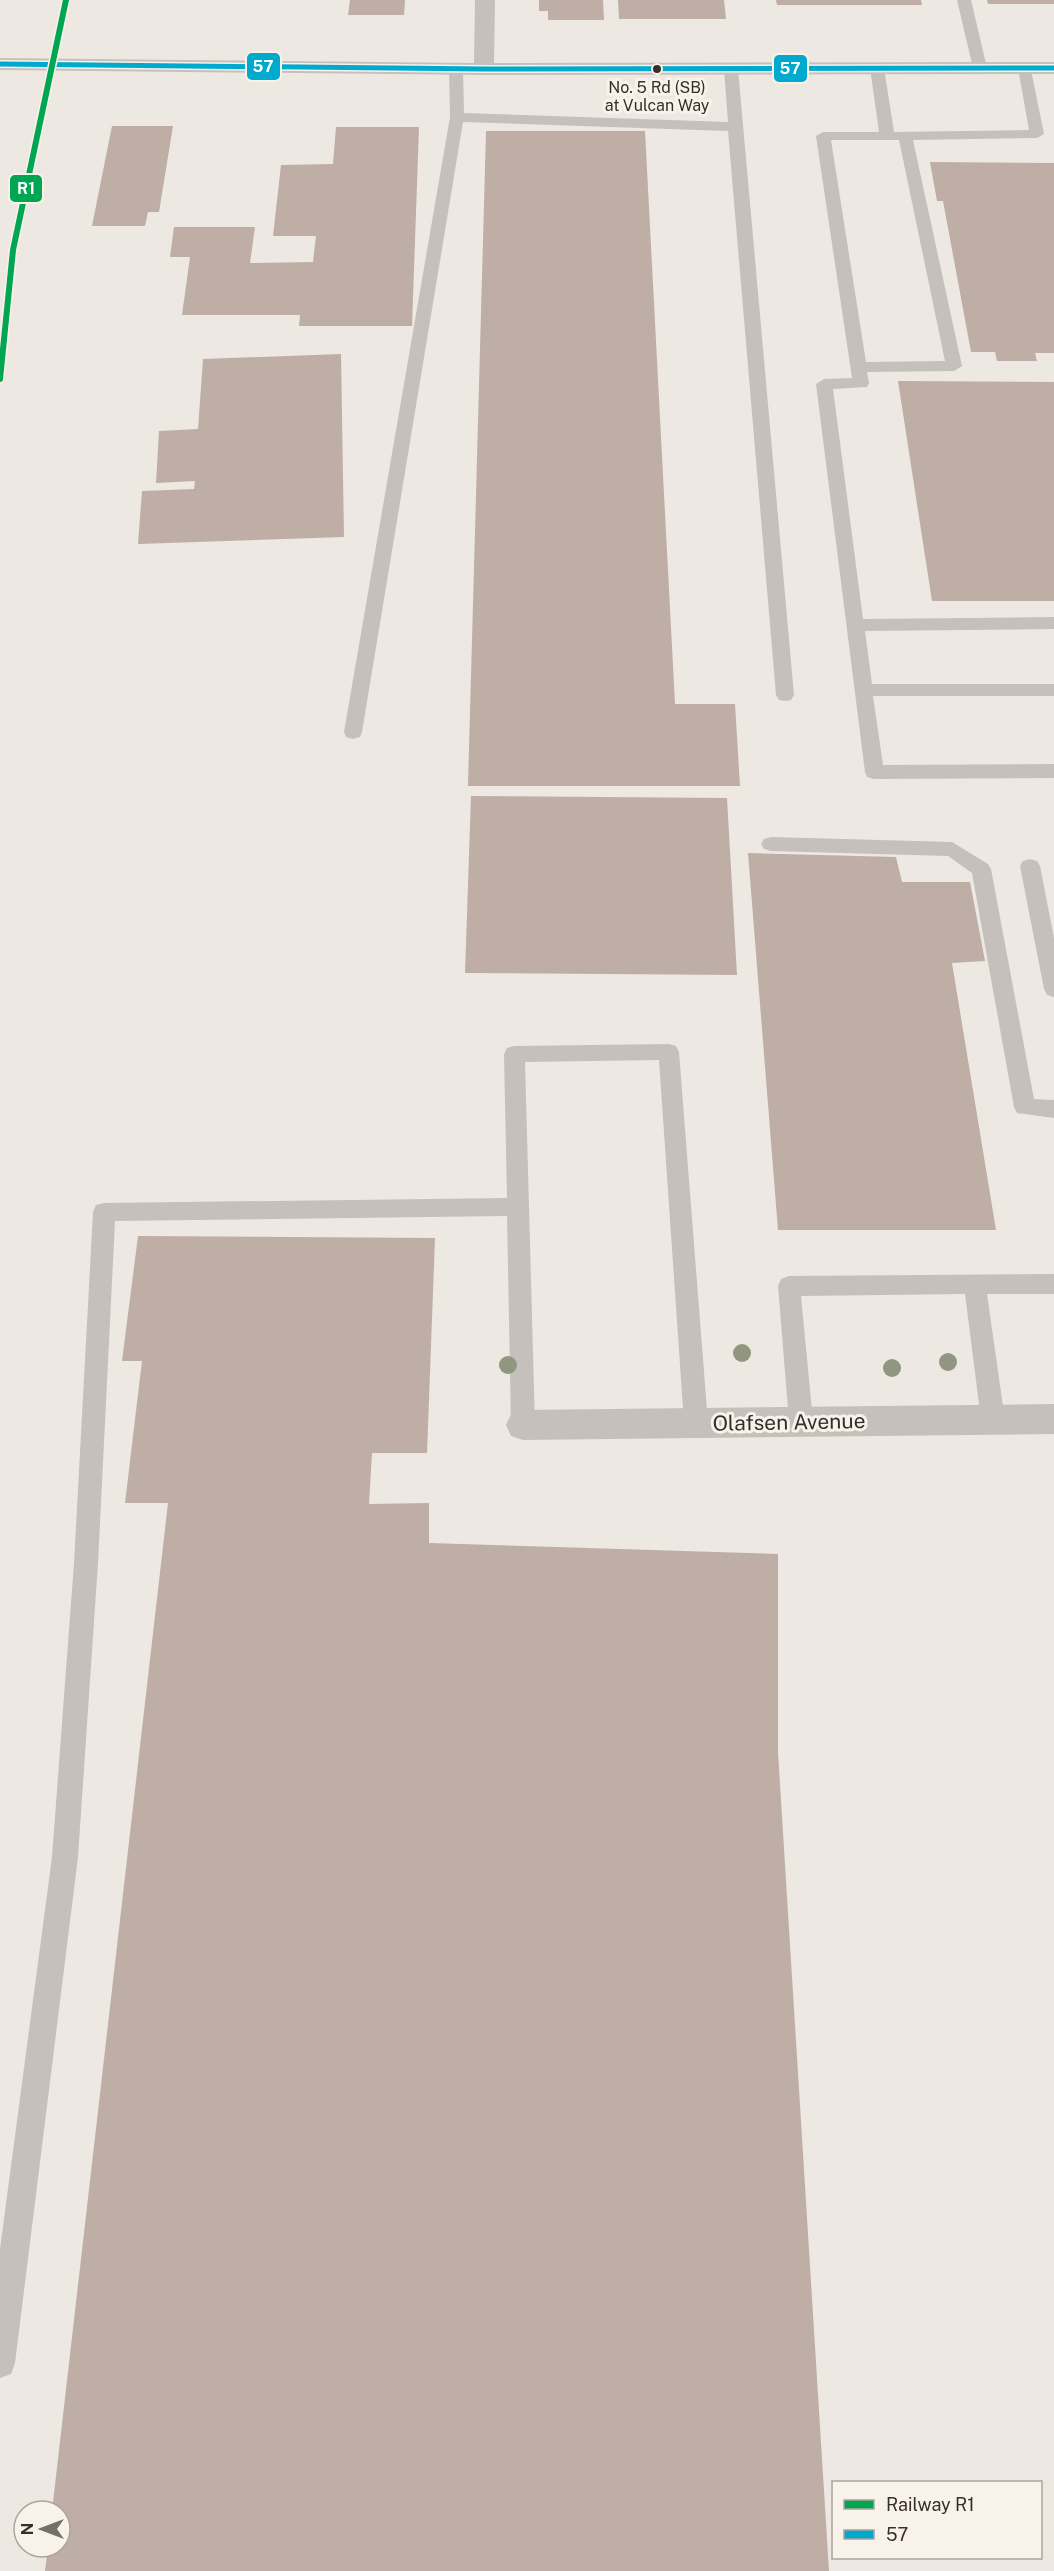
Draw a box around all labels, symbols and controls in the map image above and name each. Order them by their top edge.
line badge: 57 [246,52,281,81]
line badge: 57 [773,54,808,83]
text: 57 [253,57,273,76]
text: 57 [780,59,800,78]
marker: No. 5 Rd (SB) at Vulcan Way [651,63,663,75]
place label: No. 5 Rd (SB) at Vulcan Way [605,78,710,115]
line badge: R1 [9,174,43,203]
text: R1 [17,179,35,198]
street label: Olafsen Avenue [712,1408,866,1436]
legend [832,2481,1042,2559]
text: Railway R1 [886,2494,975,2515]
north arrow [12,2499,72,2559]
text: N [18,2523,37,2535]
text: 57 [886,2524,908,2545]

